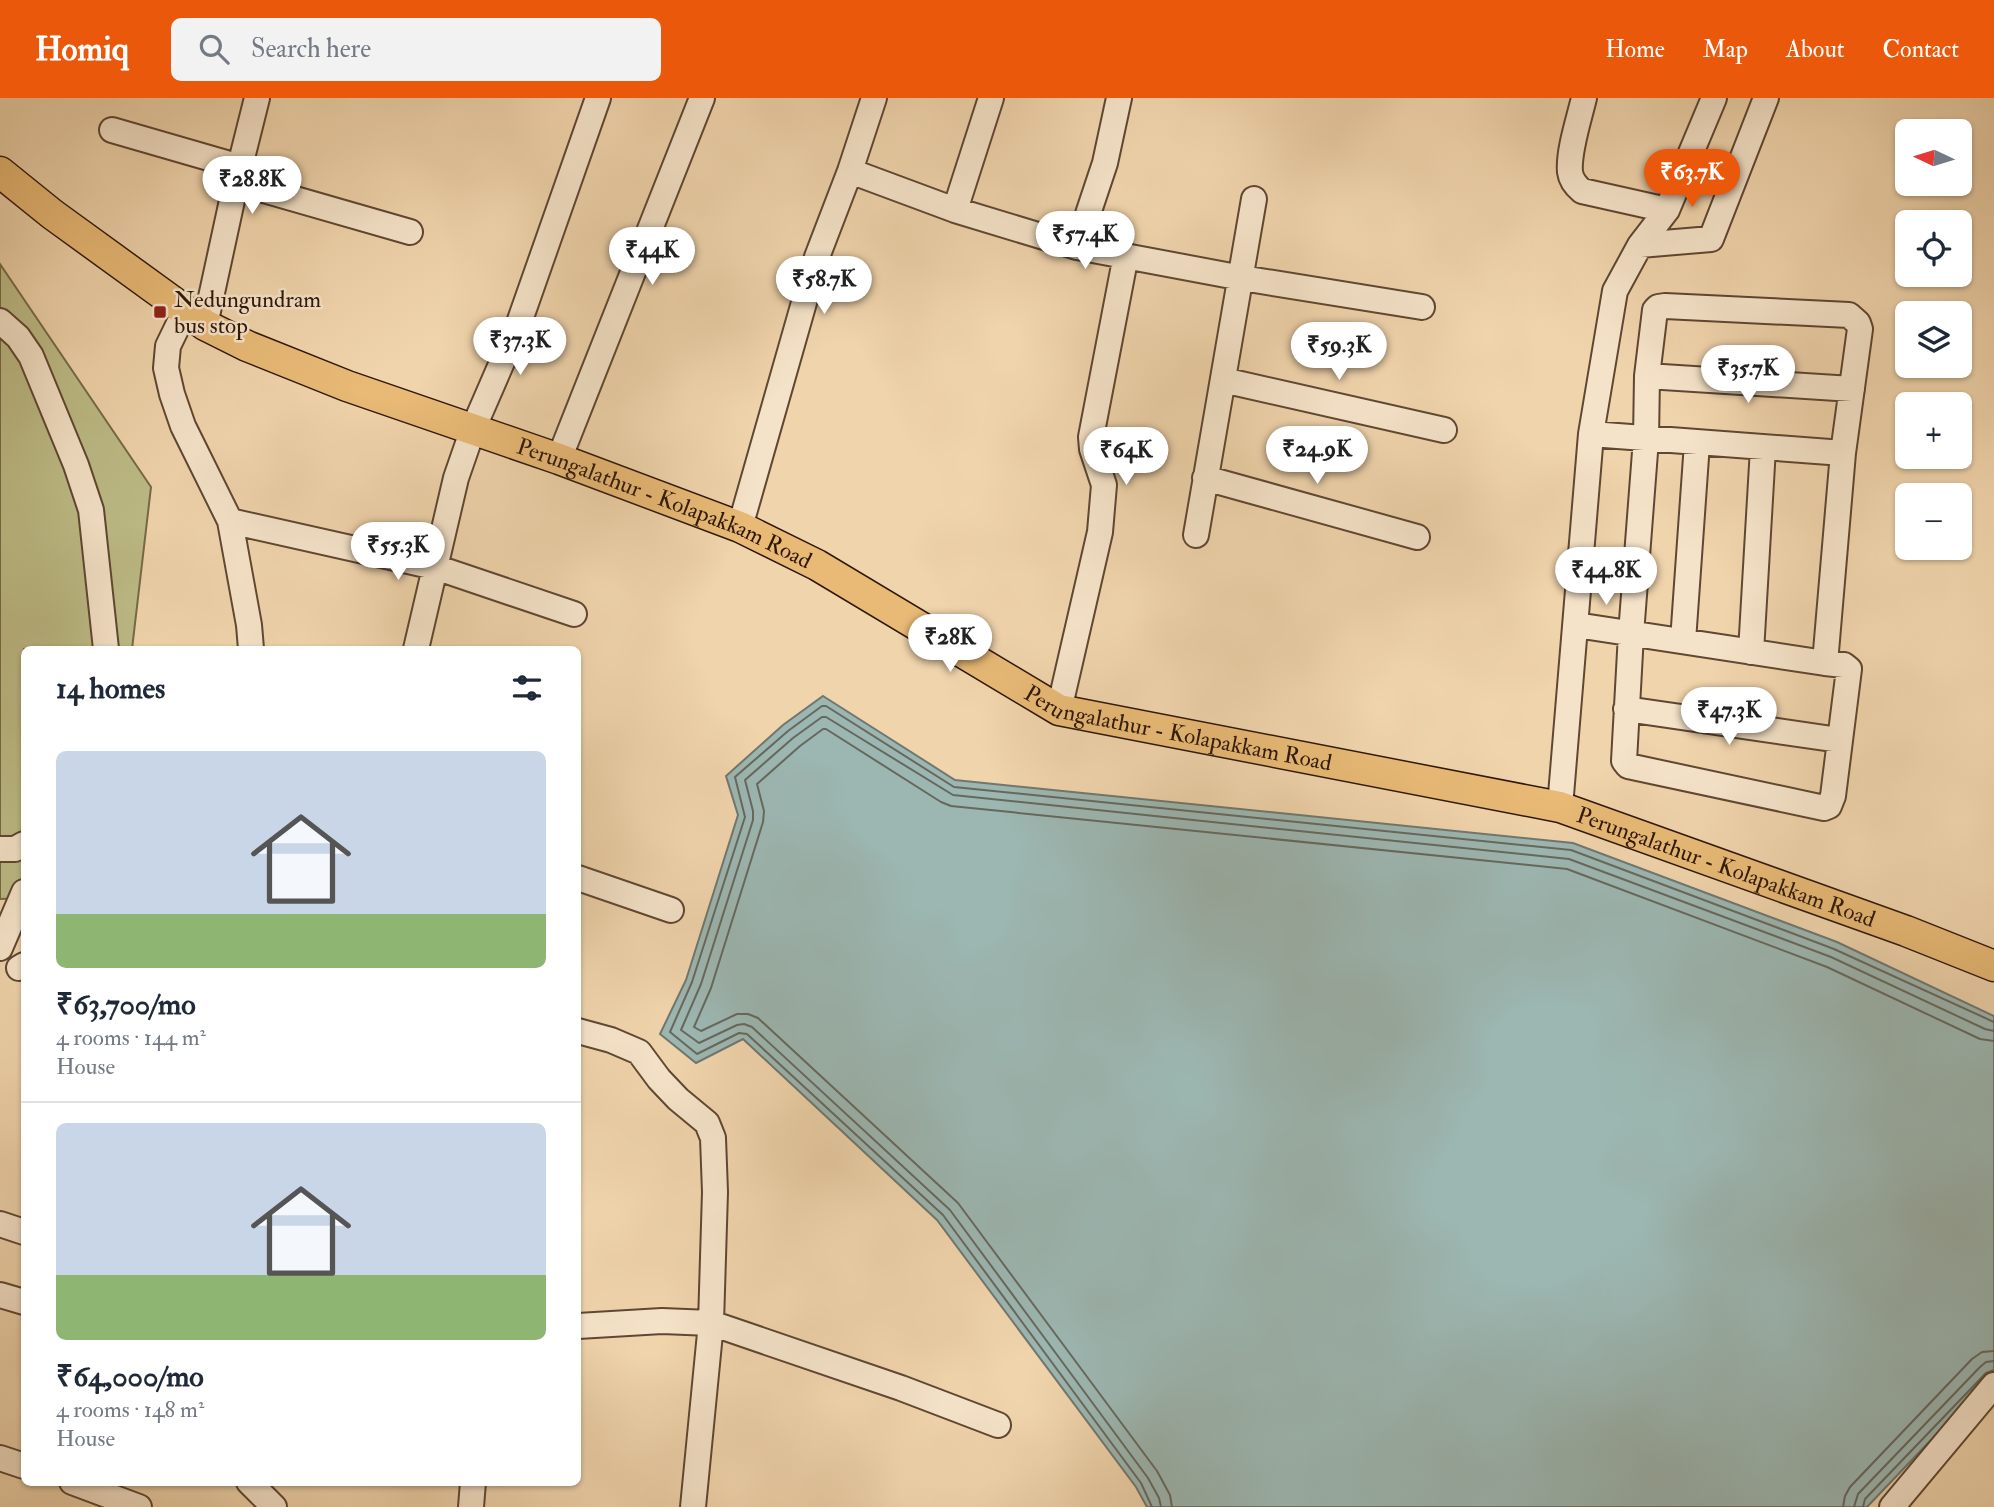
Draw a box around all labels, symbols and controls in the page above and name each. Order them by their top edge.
search box [171,18,661,81]
text: Homiq [35,29,129,70]
icon: search [195,30,233,68]
text: Search here [251,33,371,65]
text: Home [1605,34,1665,65]
text: Map [1703,34,1748,65]
text: About [1786,34,1845,65]
text: Contact [1883,34,1959,65]
north arrow [1895,119,1972,196]
map controls [1895,119,1972,560]
pin: ₹63.7K [1635,150,1749,209]
pin: ₹28.8K [195,156,309,216]
text: ₹63.7K [1660,157,1724,186]
text: ₹28.8K [219,164,285,193]
button: locate [1895,210,1972,287]
pin: ₹57.4K [1028,212,1142,271]
text: ₹57.4K [1052,219,1118,248]
pin: ₹44K [611,228,693,287]
text: ₹44K [625,235,679,264]
pin: ₹58.7K [767,256,881,316]
text: ₹58.7K [792,264,856,293]
place label: Nedungundram bus stop [174,285,321,341]
button: layers [1895,301,1972,378]
marker: Nedungundram bus stop [152,304,168,320]
pin: ₹37.3K [463,317,577,377]
pin: ₹59.3K [1282,322,1396,382]
text: ₹37.3K [489,325,551,354]
text: ₹59.3K [1307,330,1371,359]
pin: ₹35.7K [1691,345,1805,405]
text: ₹35.7K [1717,353,1779,382]
button: + [1895,392,1972,469]
pin: ₹24.9K [1260,426,1374,486]
pin: ₹64K [1085,428,1167,487]
street label: Perungalathur - Kolapakkam Road [513,432,817,575]
text: ₹24.9K [1282,434,1352,463]
text: ₹64K [1099,435,1153,464]
button: − [1895,483,1972,560]
pin: ₹55.3K [341,522,455,582]
text: ₹55.3K [367,530,429,559]
pin: ₹44.8K [1549,547,1663,607]
text: ₹44.8K [1571,555,1641,584]
pin: ₹28K [909,614,991,674]
text: ₹28K [924,622,976,651]
icon: filters [508,669,546,707]
text: 14 homes [56,670,165,707]
street label: Perungalathur - Kolapakkam Road [1019,679,1334,777]
pin: ₹47.3K [1672,688,1786,747]
text: ₹47.3K [1697,695,1761,724]
icon: home [238,796,364,922]
street label: Perungalathur - Kolapakkam Road [1573,800,1879,934]
text: ₹63,700/mo [56,986,196,1023]
text: 4 rooms · 144 m² [56,1023,206,1052]
text: House [56,1052,115,1081]
icon: home [238,1168,364,1294]
text: ₹64,000/mo [56,1358,204,1395]
text: 4 rooms · 148 m² [56,1395,204,1424]
text: House [56,1424,115,1453]

